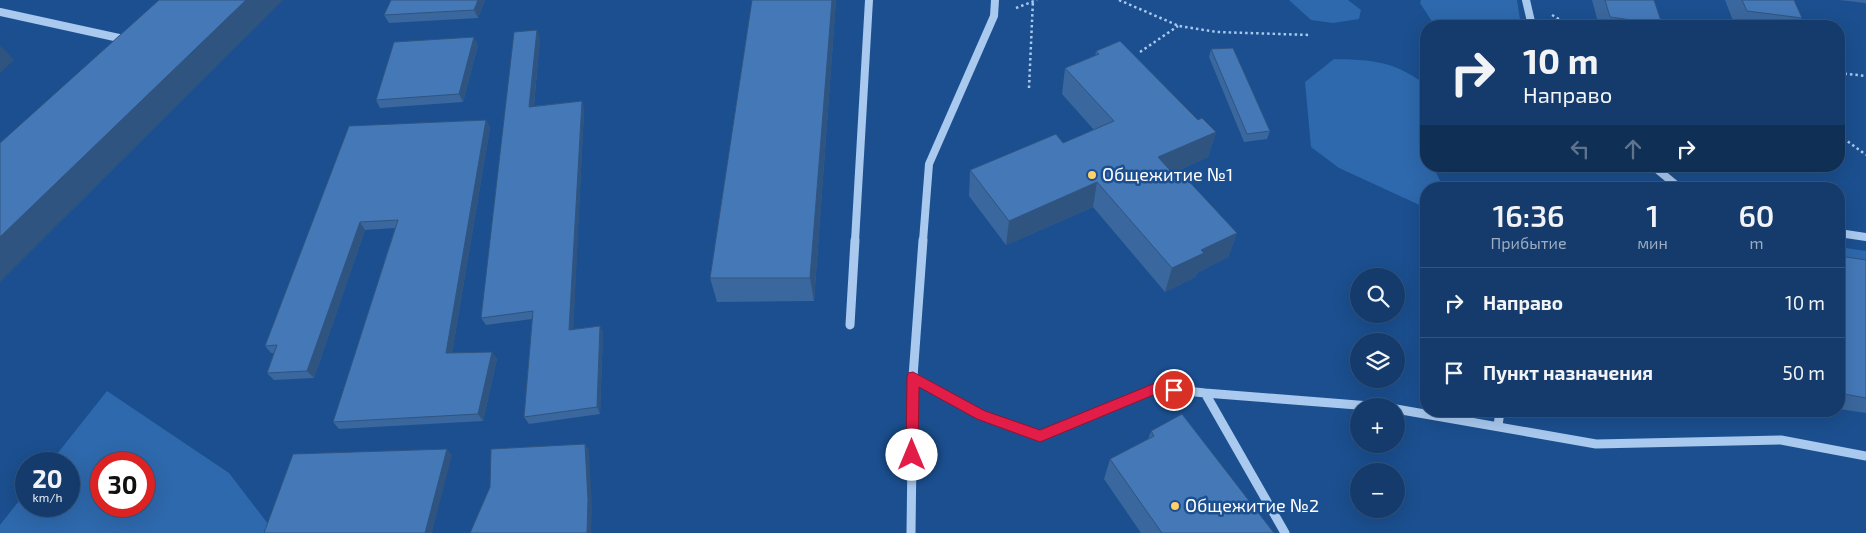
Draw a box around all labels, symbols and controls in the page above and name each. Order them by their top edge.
text: 10 m [1523,39,1599,81]
icon: right [1440,40,1505,105]
text: Направо [1523,81,1612,107]
icon: left [1566,135,1594,163]
icon: ahead [1619,135,1647,163]
icon: right [1672,135,1700,163]
place label: Общежитие №1 [1102,163,1233,185]
marker: Общежитие №1 [1086,169,1098,181]
text: 16:36 [1493,197,1564,233]
text: 1 [1646,197,1659,233]
text: 60 [1738,197,1774,233]
text: Прибытие [1491,233,1567,252]
text: мин [1637,233,1668,252]
text: m [1749,233,1763,252]
map controls [1350,268,1405,518]
button: search [1350,268,1405,323]
icon: right [1440,289,1468,317]
text: Направо [1483,291,1563,314]
text: 10 m [1785,291,1825,314]
button: layers [1350,333,1405,388]
icon: arrive [1440,359,1468,387]
text: Пункт назначения [1483,361,1653,384]
text: 50 m [1782,361,1825,384]
pin [1153,369,1195,411]
icon: arrive [1160,376,1188,404]
button: + [1350,398,1405,453]
position arrow [885,428,937,480]
speed limit sign: 30 [90,452,155,517]
text: 20 [32,463,63,493]
button: − [1350,463,1405,518]
text: km/h [33,490,62,504]
place label: Общежитие №2 [1185,494,1319,516]
marker: Общежитие №2 [1169,500,1181,512]

